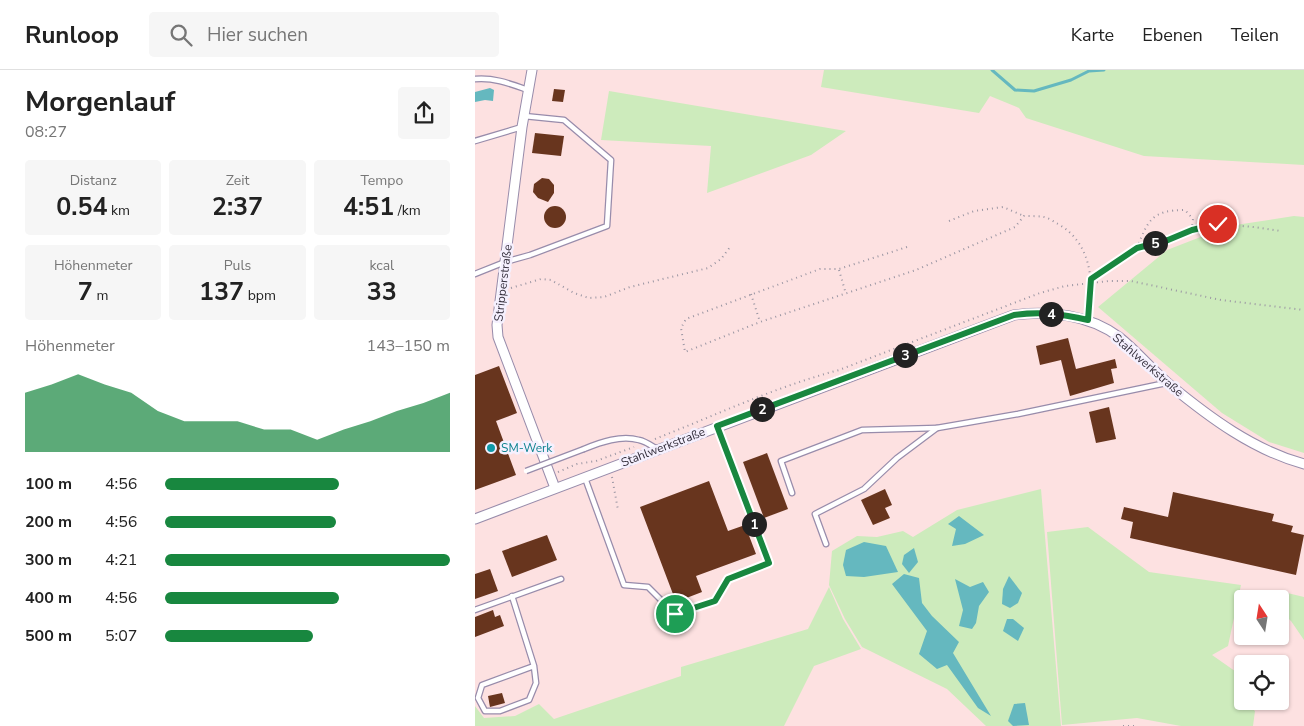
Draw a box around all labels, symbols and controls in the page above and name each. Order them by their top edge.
search box [149,12,499,57]
text: Runloop [25,19,119,51]
icon: search [167,21,195,49]
text: Hier suchen [207,22,308,48]
text: Karte [1071,23,1114,47]
text: Ebenen [1142,23,1203,47]
text: Teilen [1231,23,1279,47]
text: Morgenlauf [25,83,175,121]
button: share [398,87,450,139]
text: 08:27 [25,121,67,143]
text: Distanz [70,171,117,190]
text: Zeit [226,171,249,190]
text: Tempo [360,171,403,190]
text: 0.54 [56,190,107,224]
text: 2:37 [212,190,263,224]
text: 4:51 [343,190,394,224]
text: km [107,201,130,220]
text: /km [394,201,421,220]
pin [1197,203,1239,245]
icon: check [1204,210,1232,238]
pin: 5 [1143,230,1167,256]
text: 5 [1151,234,1160,253]
street label: Stripperstraße [490,244,516,322]
text: Höhenmeter [54,256,132,275]
text: Puls [224,256,251,275]
text: kcal [369,256,394,275]
text: 7 [78,275,93,309]
text: 137 [199,275,244,309]
text: 33 [367,275,397,309]
text: m [93,286,108,305]
text: bpm [244,286,276,305]
pin: 4 [1039,302,1063,326]
text: 4 [1047,305,1056,324]
street label: Stahlwerkstraße [1109,330,1187,400]
text: Höhenmeter [25,335,115,357]
text: 143–150 m [367,335,450,357]
pin: 3 [893,342,917,368]
text: 3 [901,346,910,365]
pin: 2 [749,396,775,422]
text: 2 [758,400,767,419]
street label: Stahlwerkstraße [619,424,707,470]
place label: SM-Werk [501,440,553,456]
marker: SM-Werk [485,442,497,454]
text: 100 m [25,473,72,495]
text: 4:56 [105,473,137,495]
text: 200 m [25,511,72,533]
text: 4:56 [105,511,137,533]
pin: 1 [741,512,767,536]
text: 1 [750,515,759,534]
text: 300 m [25,549,72,571]
text: 4:21 [105,549,137,571]
text: 400 m [25,587,72,609]
text: 4:56 [105,587,137,609]
north arrow [1234,590,1289,645]
map controls [1234,590,1289,710]
pin [654,593,696,635]
icon: arrive [661,600,689,628]
text: 500 m [25,625,72,647]
text: 5:07 [105,625,137,647]
button: locate [1234,655,1289,710]

